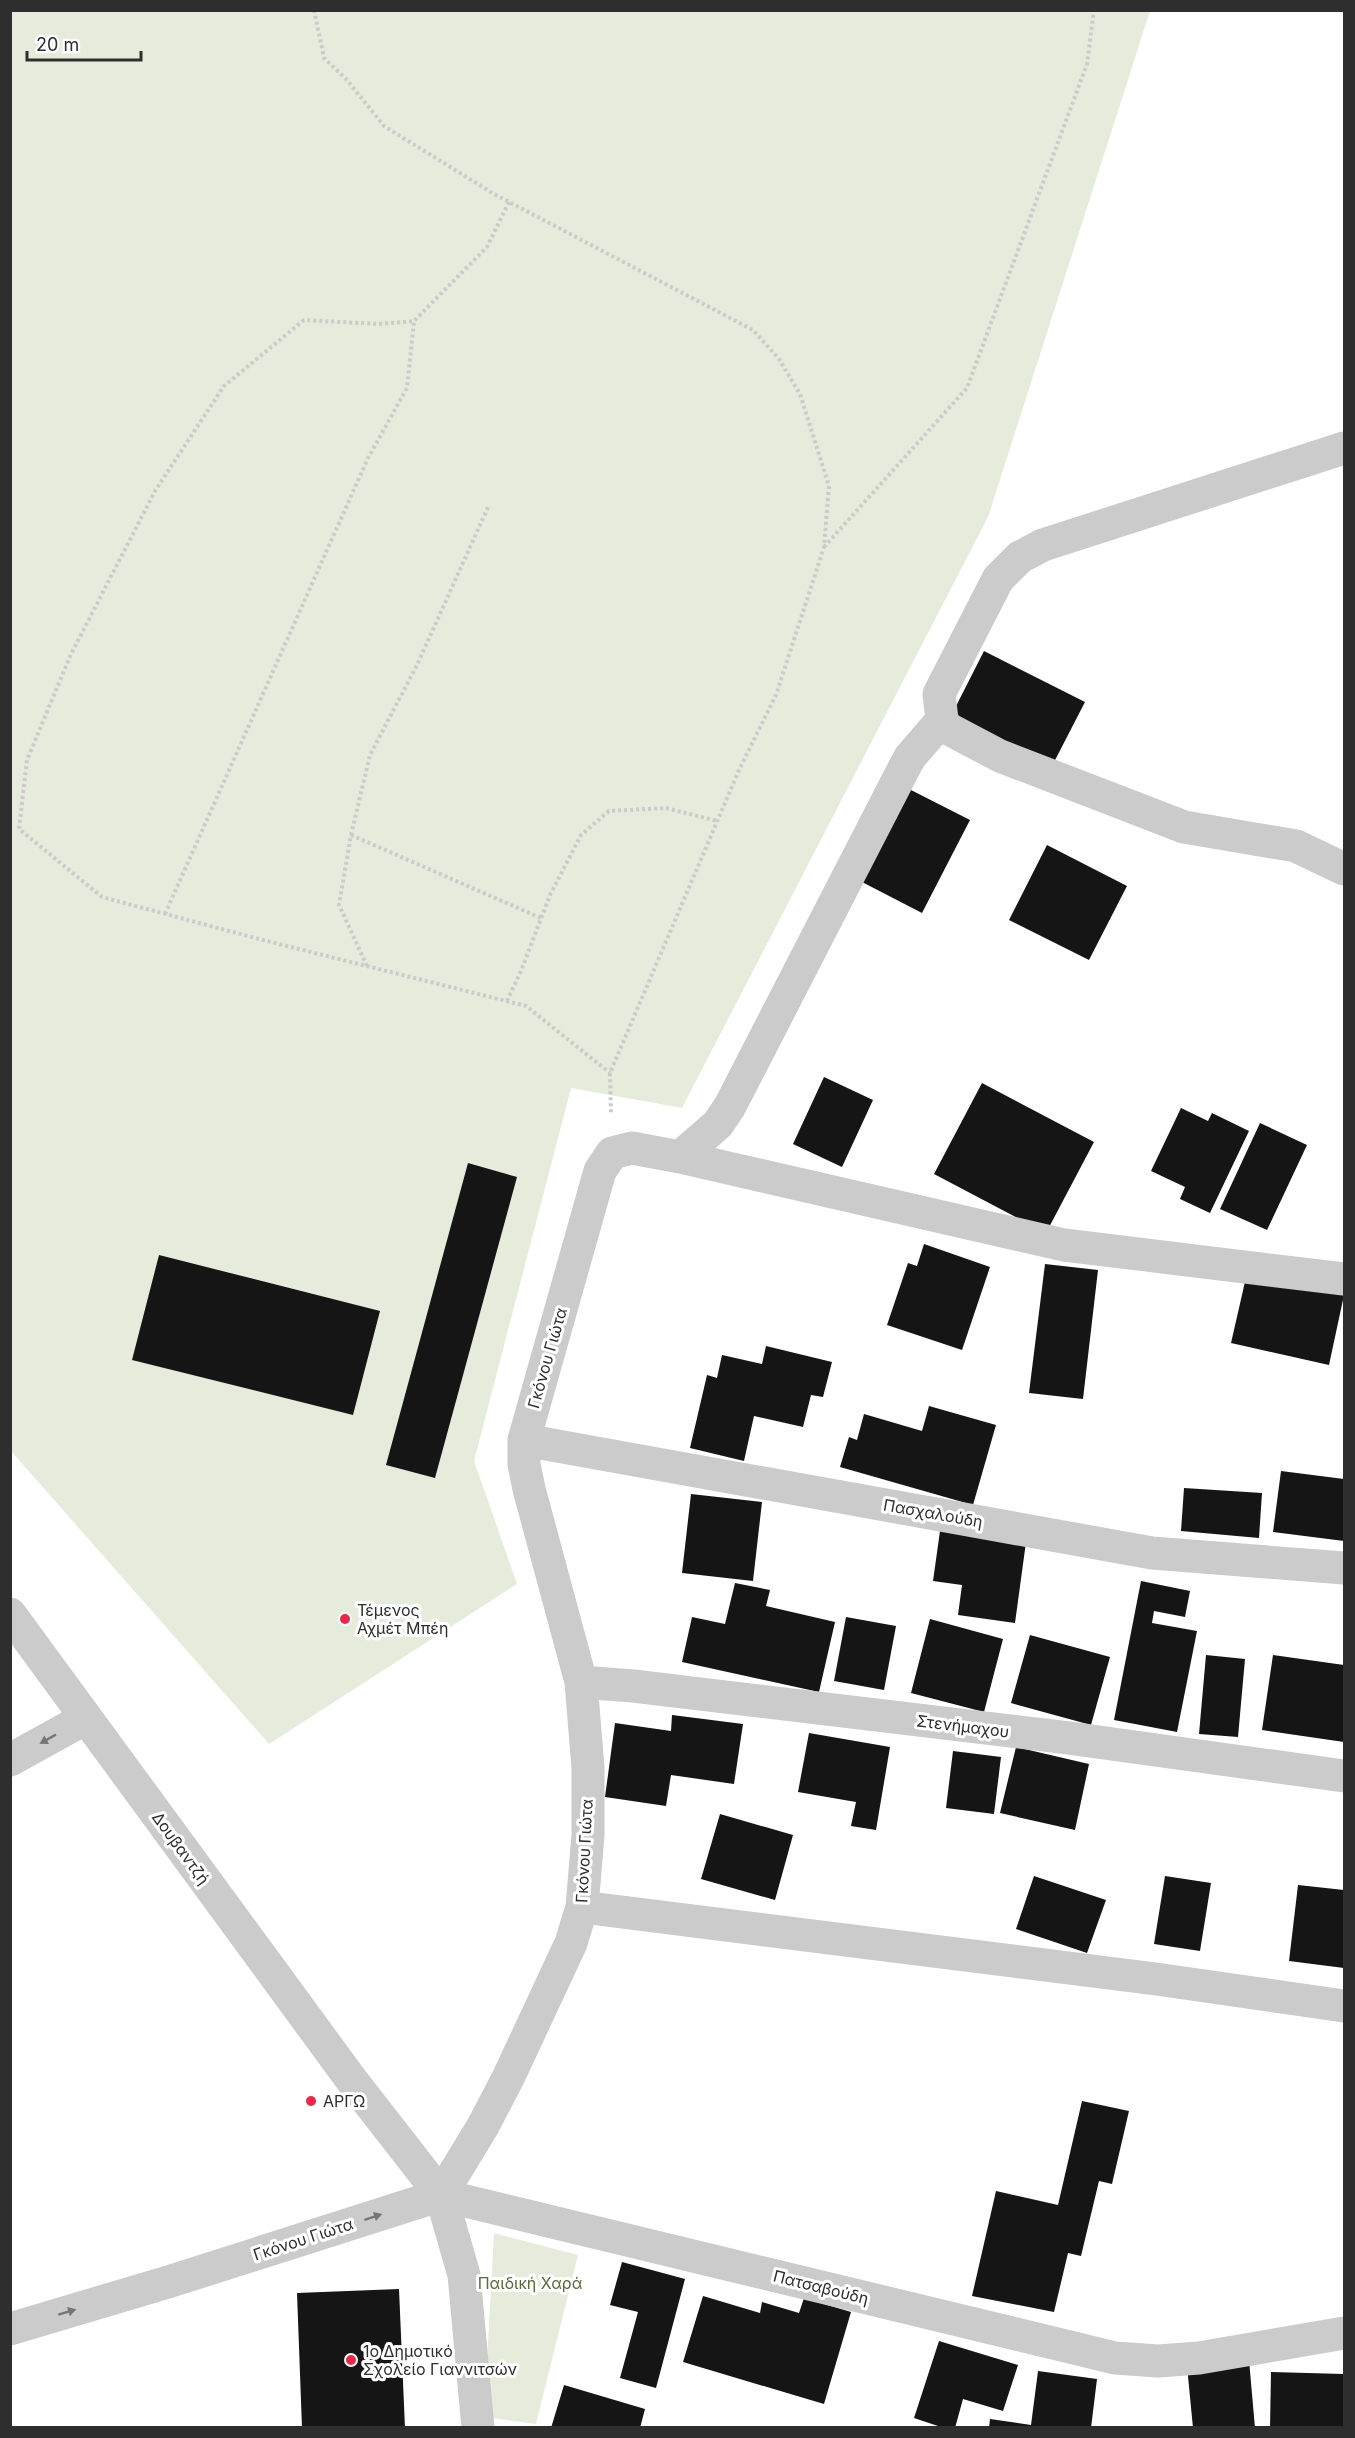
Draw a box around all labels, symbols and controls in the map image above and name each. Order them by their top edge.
scale bar [27,24,141,62]
text: 20 m [36,34,79,55]
street label: Γκόνου Γιώτα [523,1305,571,1411]
street label: Πασχαλούδη [882,1494,984,1532]
place label: Τέμενος Αχμέτ Μπέη [357,1600,448,1638]
marker: Τέμενος Αχμέτ Μπέη [338,1612,352,1626]
street label: Στενήμαχου [916,1710,1010,1742]
one-way arrow [39,1734,56,1744]
street label: Γκόνου Γιώτα [571,1799,597,1903]
street label: Δουβαντζή [148,1808,214,1888]
place label: ΑΡΓΩ [323,2091,365,2111]
marker: ΑΡΓΩ [304,2094,318,2108]
one-way arrow [364,2211,382,2221]
street label: Γκόνου Γιώτα [250,2213,356,2265]
street label: Πατσαβούδη [771,2266,871,2308]
park label: Παιδική Χαρά [478,2273,582,2293]
one-way arrow [58,2307,76,2316]
place label: 1ο Δημοτικό Σχολείο Γιαννιτσών [363,2341,517,2379]
marker: 1ο Δημοτικό Σχολείο Γιαννιτσών [344,2353,358,2367]

